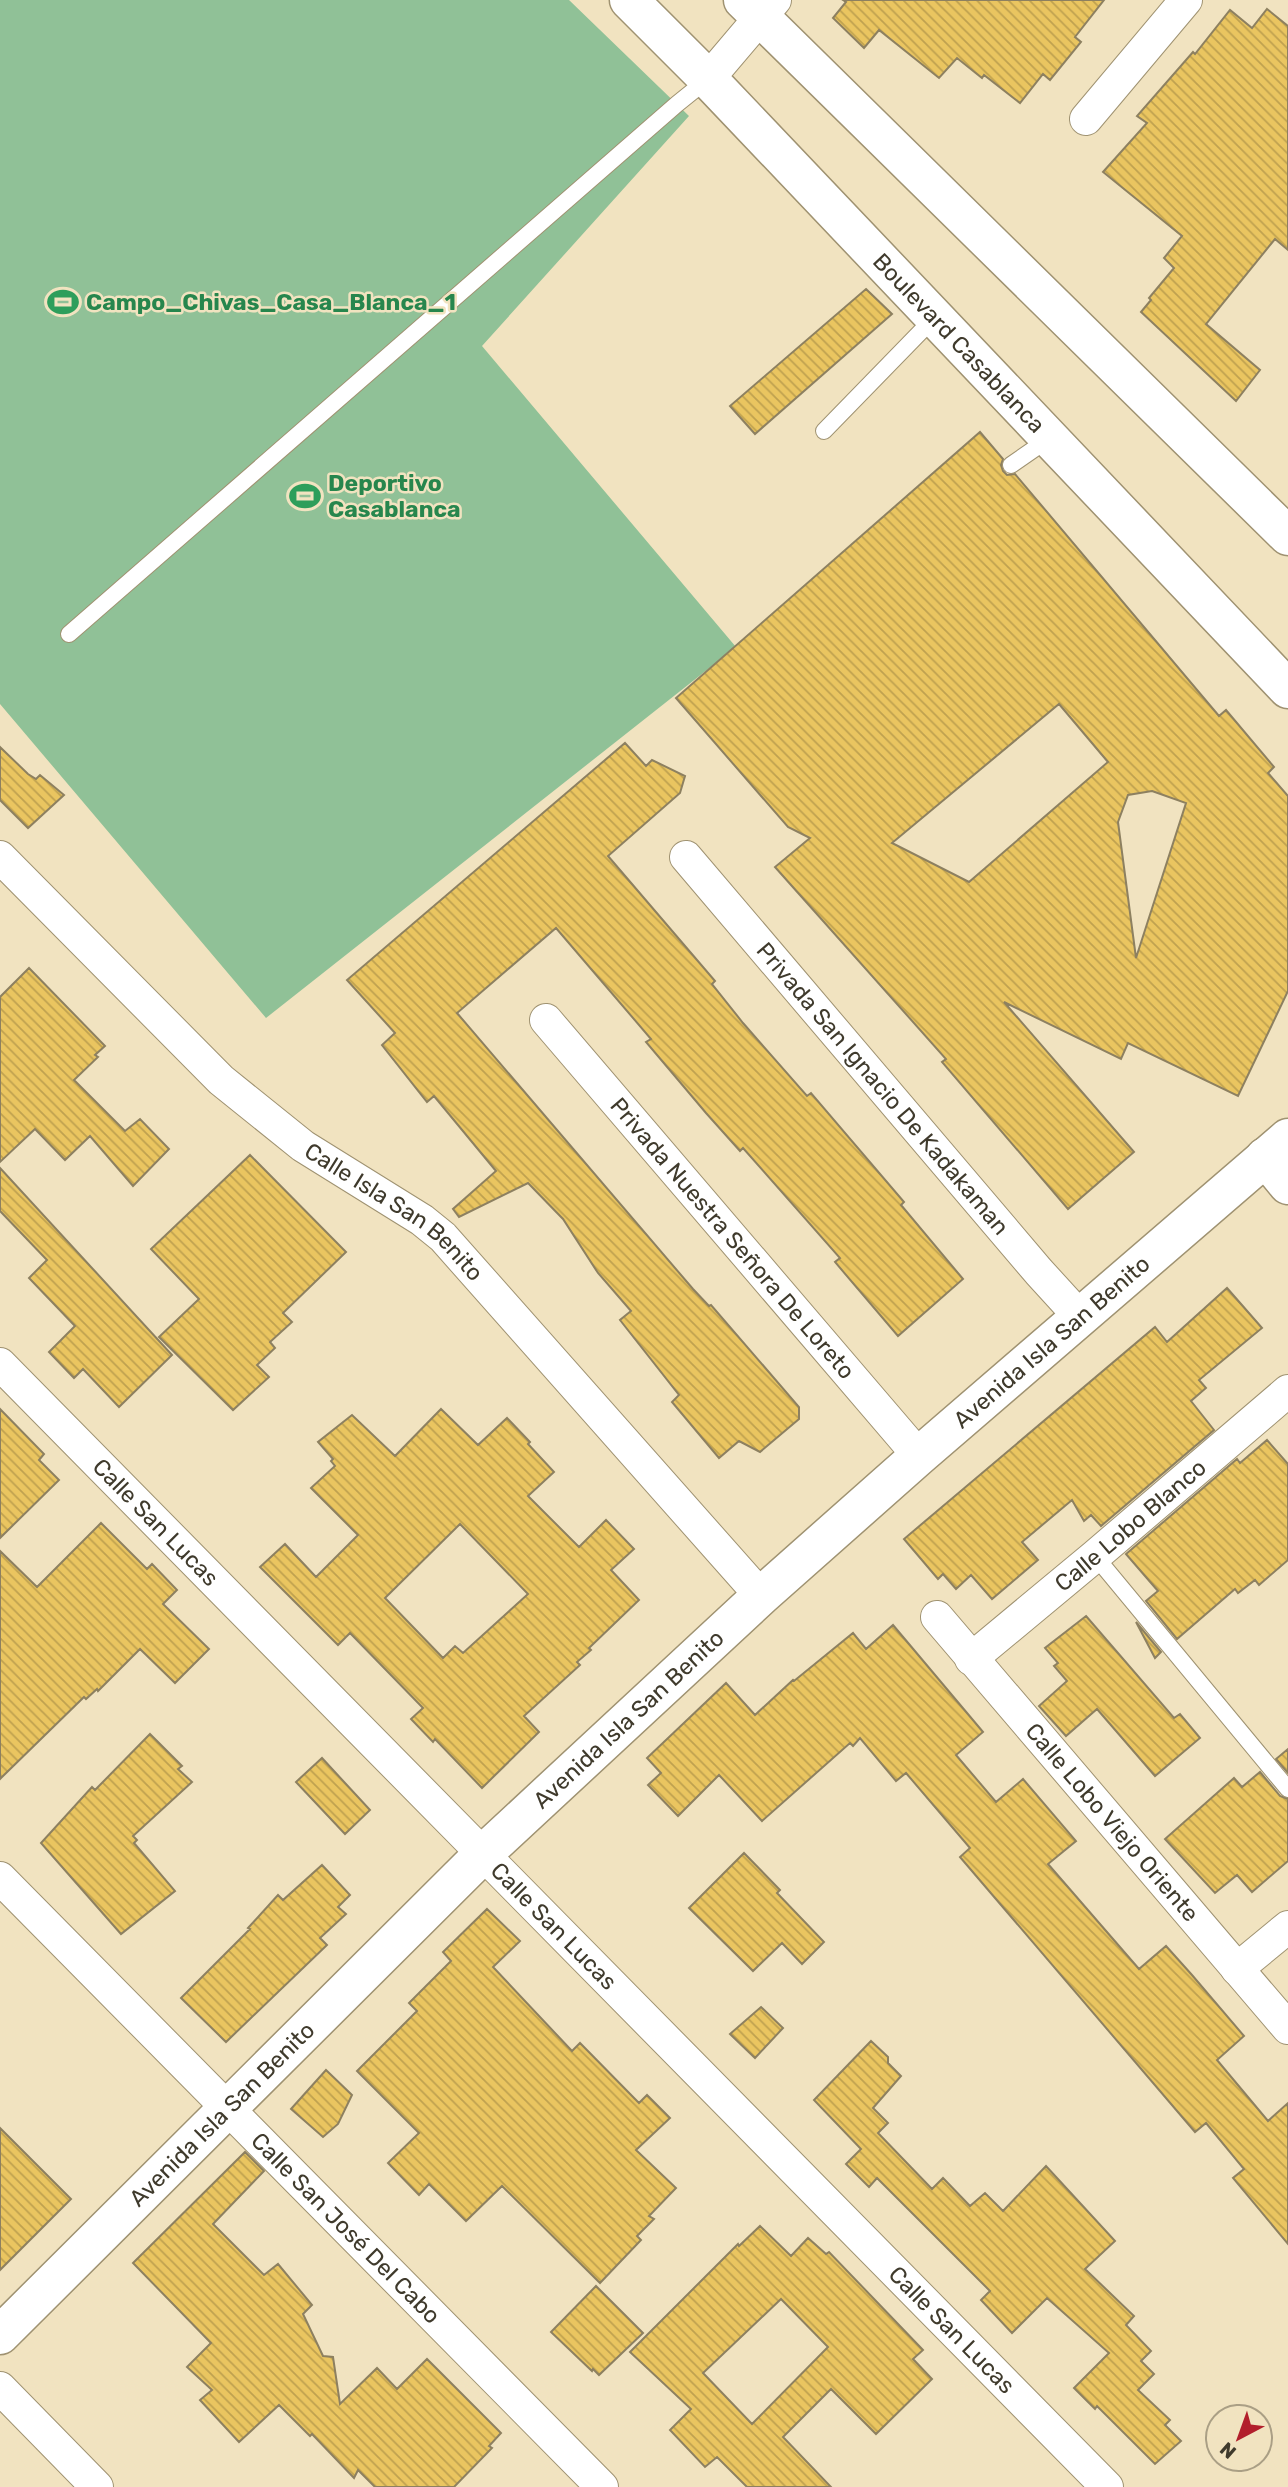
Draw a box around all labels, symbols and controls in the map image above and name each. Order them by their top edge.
street label: Boulevard Casablanca [867,247,1051,439]
sports icon: Campo_Chivas_Casa_Blanca_1 [46,285,80,319]
place label: Campo_Chivas_Casa_Blanca_1 [86,288,456,316]
place label: Deportivo Casablanca [328,469,461,523]
sports icon: Deportivo Casablanca [288,479,322,513]
street label: Privada San Ignacio De Kadakaman [751,937,1015,1241]
street label: Privada Nuestra Señora De Loreto [604,1092,861,1385]
street label: Calle Isla San Benito [300,1137,489,1287]
street label: Avenida Isla San Benito [948,1250,1155,1434]
street label: Calle San Lucas [87,1452,225,1592]
street label: Calle Lobo Blanco [1049,1453,1212,1597]
street label: Avenida Isla San Benito [527,1624,730,1814]
street label: Calle Lobo Viejo Oriente [1020,1717,1205,1927]
street label: Calle San Lucas [485,1856,623,1996]
street label: Avenida Isla San Benito [123,2016,320,2212]
street label: Calle San José Del Cabo [245,2127,446,2329]
street label: Calle San Lucas [883,2260,1021,2399]
north arrow [1204,2403,1274,2473]
text: N [1215,2437,1241,2464]

